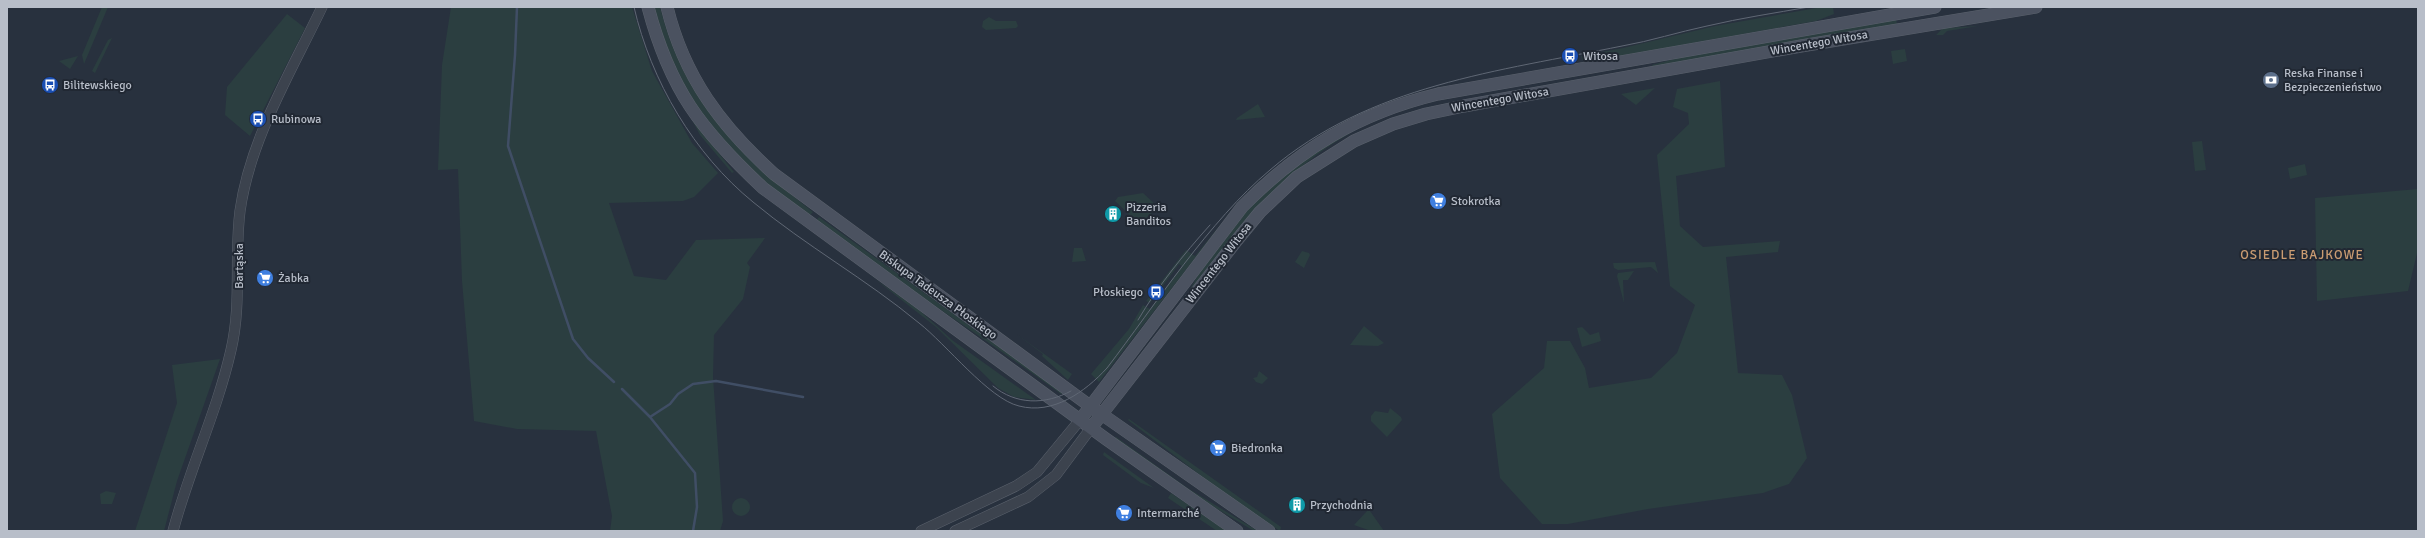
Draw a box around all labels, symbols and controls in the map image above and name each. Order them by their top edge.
street label: Wincentego Witosa [1769,27,1869,59]
bus stop icon: Witosa [1560,46,1580,66]
place label: Witosa [1583,49,1618,64]
place label: Reska Finanse i Bezpieczenieństwo [2284,66,2382,95]
bank icon: Reska Finanse i Bezpieczenieństwo [2261,70,2281,90]
bus stop icon: Bilitewskiego [40,75,60,95]
place label: Bilitewskiego [63,78,132,93]
street label: Wincentego Witosa [1450,84,1550,116]
bus stop icon: Rubinowa [248,109,268,129]
place label: Rubinowa [271,112,321,127]
supermarket icon: Stokrotka [1428,191,1448,211]
place label: Stokrotka [1451,194,1501,209]
place label: Pizzeria Banditos [1126,200,1171,229]
building icon: Pizzeria Banditos [1103,204,1123,224]
street label: Wincentego Witosa [1183,220,1255,306]
street label: Bartąska [232,243,247,289]
street label: Biskupa Tadeusza Płoskiego [876,247,1000,343]
district label: OSIEDLE BAJKOWE [2240,247,2364,263]
supermarket icon: Żabka [255,268,275,288]
place label: Żabka [278,271,309,286]
bus stop icon: Płoskiego [1146,282,1166,302]
place label: Płoskiego [1093,285,1143,300]
supermarket icon: Biedronka [1208,438,1228,458]
place label: Biedronka [1231,441,1283,456]
building icon: Przychodnia [1287,495,1307,515]
place label: Przychodnia [1310,498,1373,513]
supermarket icon: Intermarché [1114,503,1134,523]
place label: Intermarché [1137,506,1200,521]

